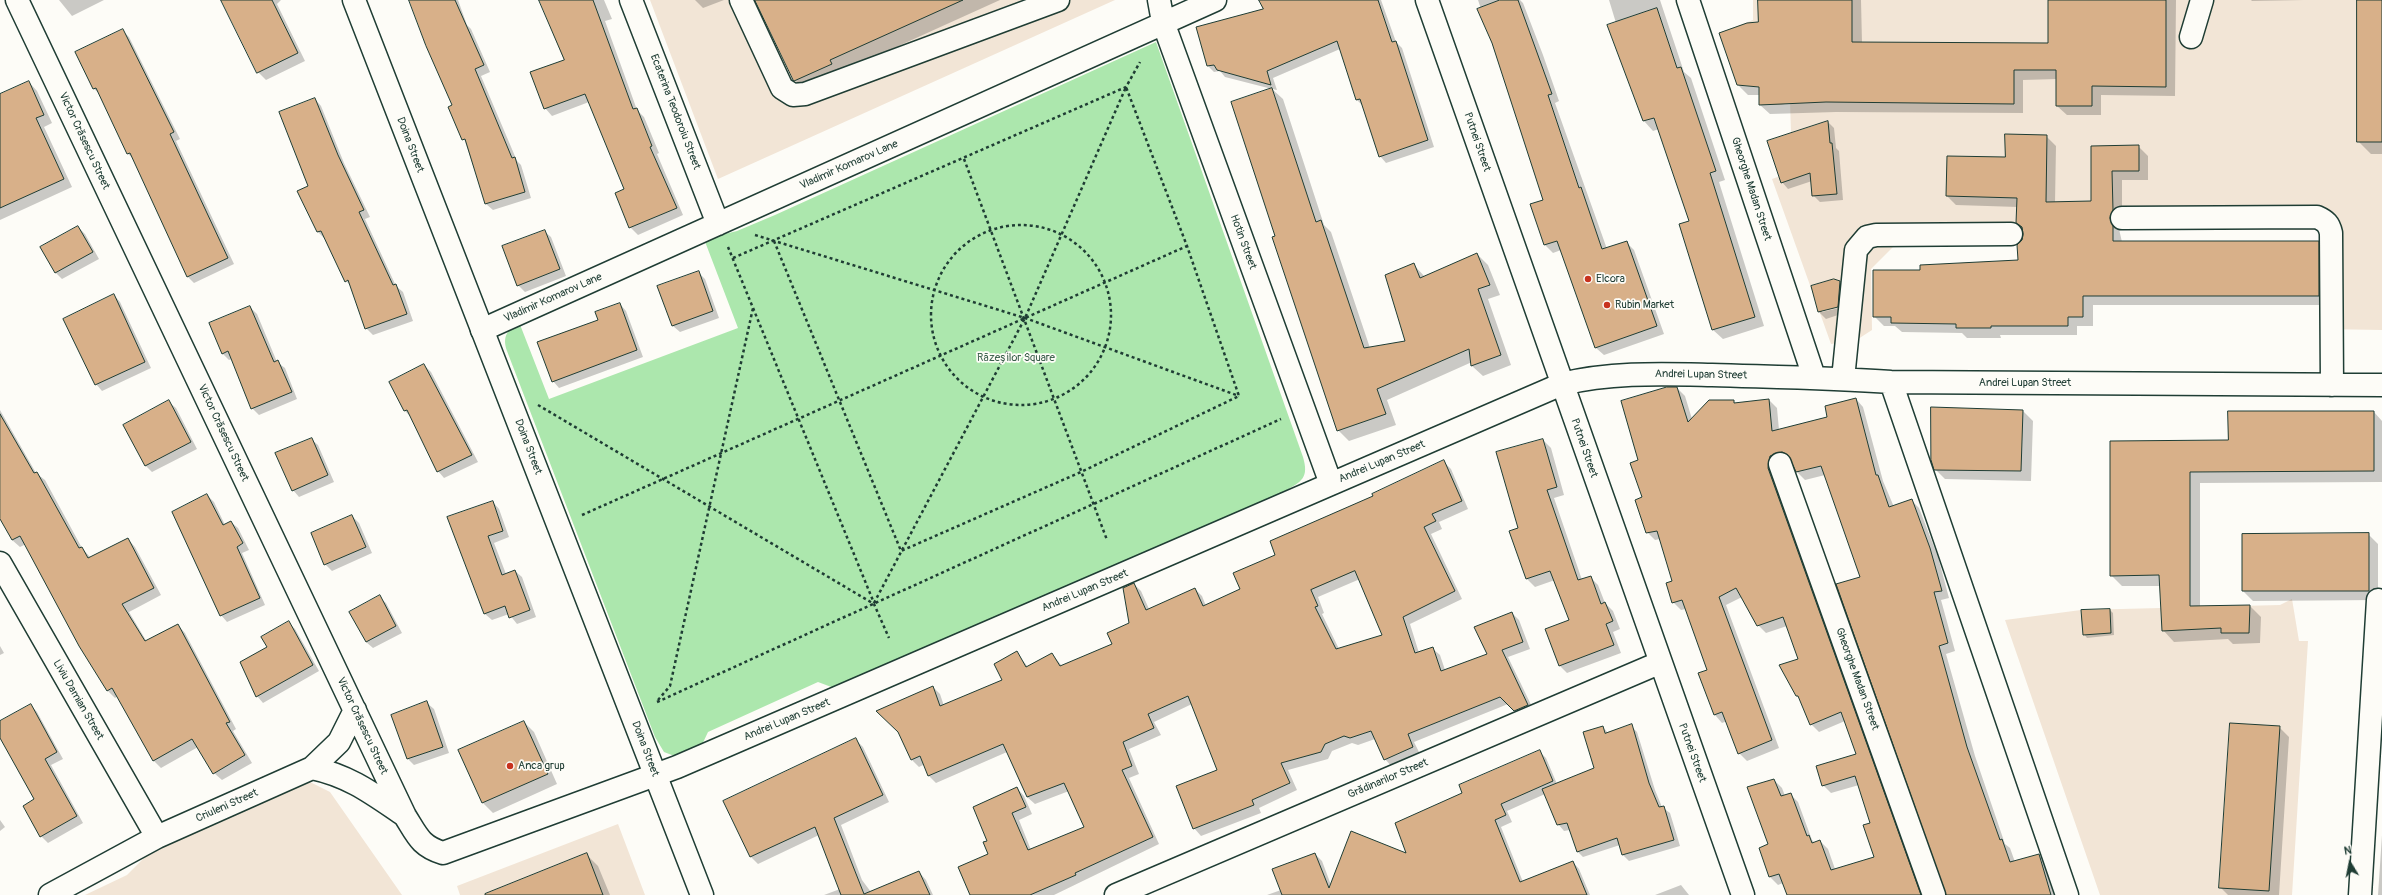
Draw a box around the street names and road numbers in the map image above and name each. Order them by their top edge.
street label: Ecaterina Teodoroiu Street [647,52,703,172]
street label: Victor Crăsescu Street [56,90,112,192]
street label: Putnei Street [1461,111,1493,173]
street label: Doina Street [393,115,427,175]
street label: Gheorghe Madan Street [1728,136,1774,242]
street label: Vladimir Komarov Lane [798,137,900,193]
street label: Hotin Street [1227,213,1259,271]
street label: Vladimir Komarov Lane [502,270,604,326]
street label: Andrei Lupan Street [1655,368,1747,382]
street label: Andrei Lupan Street [1979,376,2071,390]
street label: Victor Crăsescu Street [195,382,251,484]
street label: Doina Street [511,417,545,477]
street label: Putnei Street [1568,417,1600,479]
street label: Andrei Lupan Street [1337,438,1427,486]
street label: Andrei Lupan Street [1040,567,1130,615]
street label: Gheorghe Madan Street [1832,626,1882,732]
street label: Liviu Damian Street [50,658,106,742]
street label: Victor Crăsescu Street [334,675,390,777]
street label: Andrei Lupan Street [742,696,832,744]
street label: Doina Street [628,719,662,779]
street label: Putnei Street [1675,722,1709,784]
street label: Grădinarilor Street [1346,756,1430,802]
street label: Criuleni Street [194,786,260,826]

